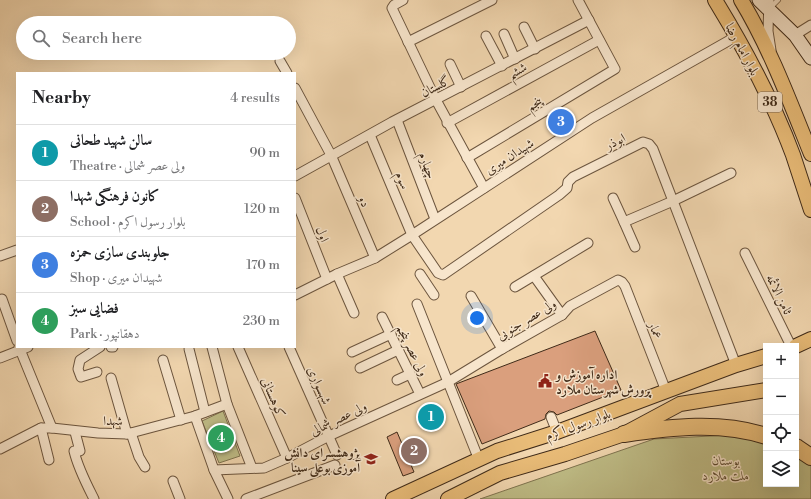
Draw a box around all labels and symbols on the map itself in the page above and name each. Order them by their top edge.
street label: بلوار امام رضا [719,20,763,80]
street label: ششم [505,59,532,87]
street label: گلستان [418,73,453,101]
road number: 38 [758,92,782,112]
street label: پنجم [524,93,548,118]
pin: 3 [548,107,574,137]
street label: ابوذر [601,130,629,155]
street label: شهیدان میری [482,135,537,178]
street label: چهارم [412,150,439,182]
street label: سوم [388,169,413,193]
street label: دو [354,191,374,210]
street label: اول [312,224,333,245]
street label: ثامن الائمه [762,272,796,318]
street label: ولی عصر جنوبی [494,296,560,345]
your location [467,308,487,328]
street label: عمار [644,318,666,341]
street label: ولی عصر پنجم [389,322,431,381]
street label: شهسواری [304,364,335,407]
place label: اداره آموزش و پرورش شهرستان ملارد [554,366,652,398]
public building icon: اداره آموزش و پرورش شهرستان ملارد [537,373,553,389]
street label: کوهستانی [258,375,289,420]
street label: ولی عصر شمالی [307,398,369,440]
pin: 1 [418,402,444,432]
street label: بلوار رسول اکرم [544,406,614,447]
street label: شهدا [103,413,123,429]
pin: 4 [208,423,234,453]
pin: 2 [401,436,427,466]
place label: پژوهشسرای دانش آموزی بوعلی سینا [284,445,362,478]
school or university icon: پژوهشسرای دانش آموزی بوعلی سینا [363,451,379,467]
park label: بوستان ملت ملارد [703,453,749,484]

